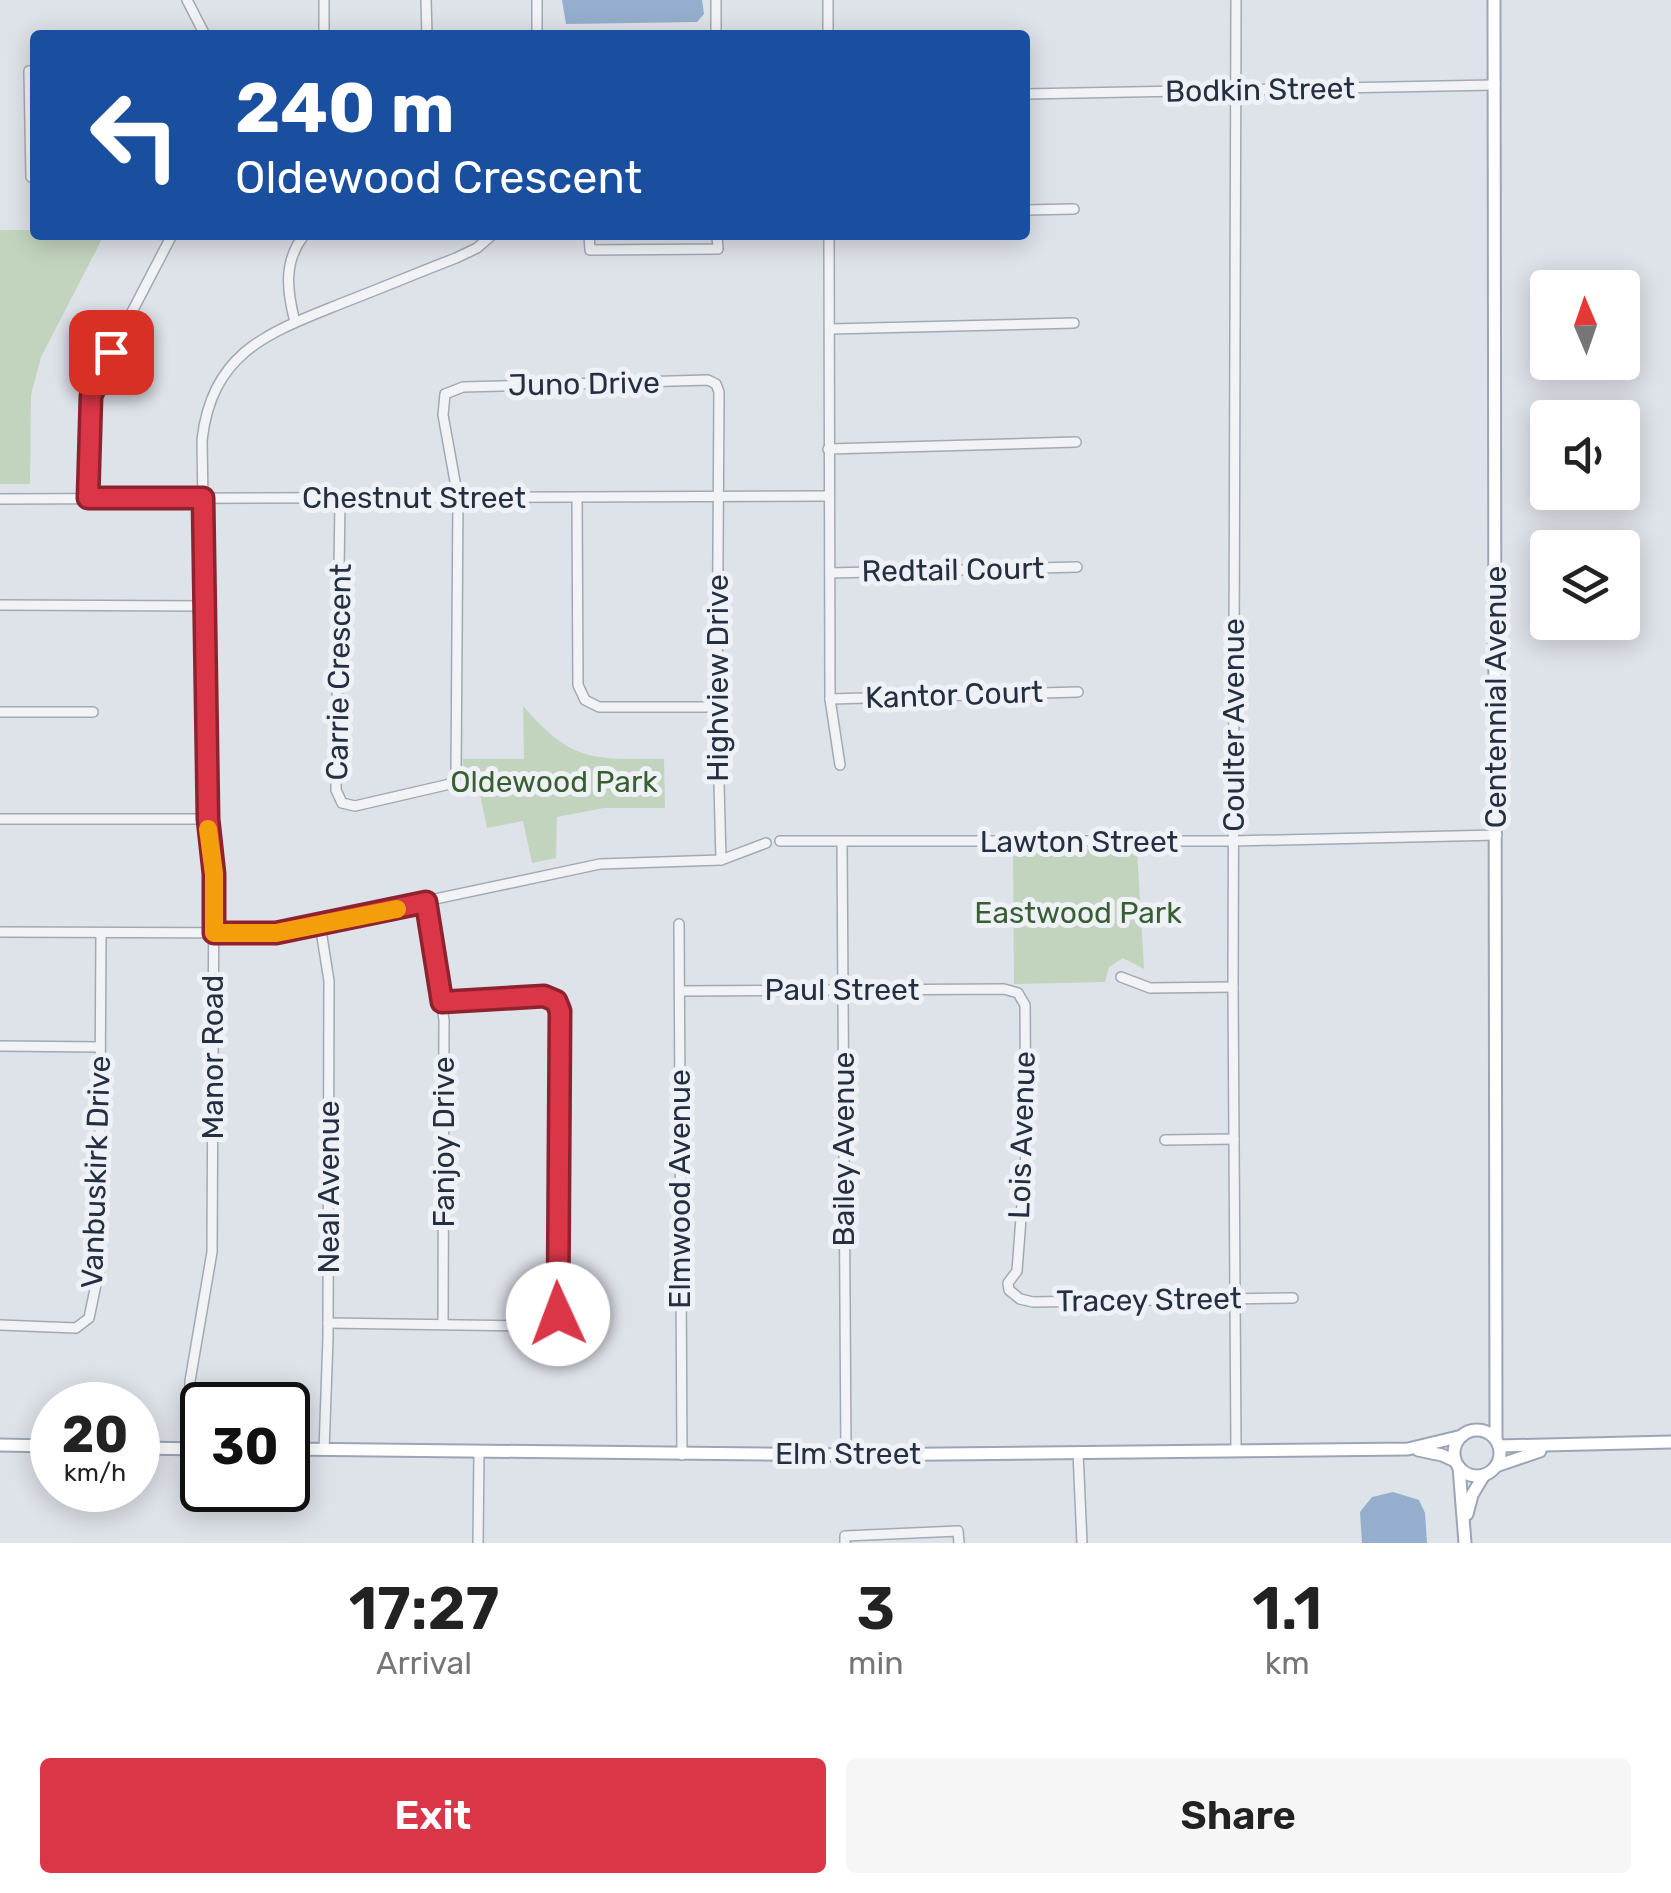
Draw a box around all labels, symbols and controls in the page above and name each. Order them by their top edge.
text: 240 m [235,67,455,150]
icon: left [70,70,200,200]
street label: Bodkin Street [1165,70,1356,110]
text: Oldewood Crescent [235,151,642,204]
north arrow [1530,270,1640,380]
map controls [1530,270,1640,640]
pin [69,310,154,395]
icon: arrive [84,325,139,380]
street label: Juno Drive [508,365,660,403]
button: sound [1530,400,1640,510]
street label: Chestnut Street [302,480,526,516]
button: layers [1530,530,1640,640]
street label: Redtail Court [861,550,1045,590]
street label: Carrie Crescent [319,563,359,781]
street label: Centennial Avenue [1478,566,1514,828]
street label: Highview Drive [700,574,736,782]
street label: Coulter Avenue [1216,618,1252,832]
street label: Kantor Court [865,674,1044,716]
park label: Oldewood Park [450,764,658,800]
street label: Lawton Street [980,824,1179,860]
park label: Eastwood Park [974,895,1182,931]
street label: Paul Street [765,972,920,1008]
street label: Manor Road [195,975,231,1139]
street label: Lois Avenue [1001,1050,1043,1220]
street label: Bailey Avenue [826,1052,862,1246]
street label: Vanbuskirk Drive [74,1055,118,1289]
street label: Fanjoy Drive [426,1057,462,1227]
street label: Elmwood Avenue [662,1069,698,1309]
street label: Neal Avenue [311,1100,347,1274]
position arrow [506,1262,610,1366]
street label: Tracey Street [1056,1280,1242,1320]
speed limit sign: 30 [180,1382,310,1512]
text: 20 [62,1405,128,1465]
street label: Elm Street [775,1436,921,1472]
text: km/h [64,1458,126,1487]
text: 17:27 [349,1573,499,1644]
text: 3 [856,1573,895,1644]
text: 1.1 [1252,1573,1322,1644]
text: Arrival [376,1644,472,1682]
text: min [848,1644,904,1682]
text: km [1265,1644,1310,1682]
button: Exit [40,1758,826,1873]
button: Share [846,1758,1631,1873]

